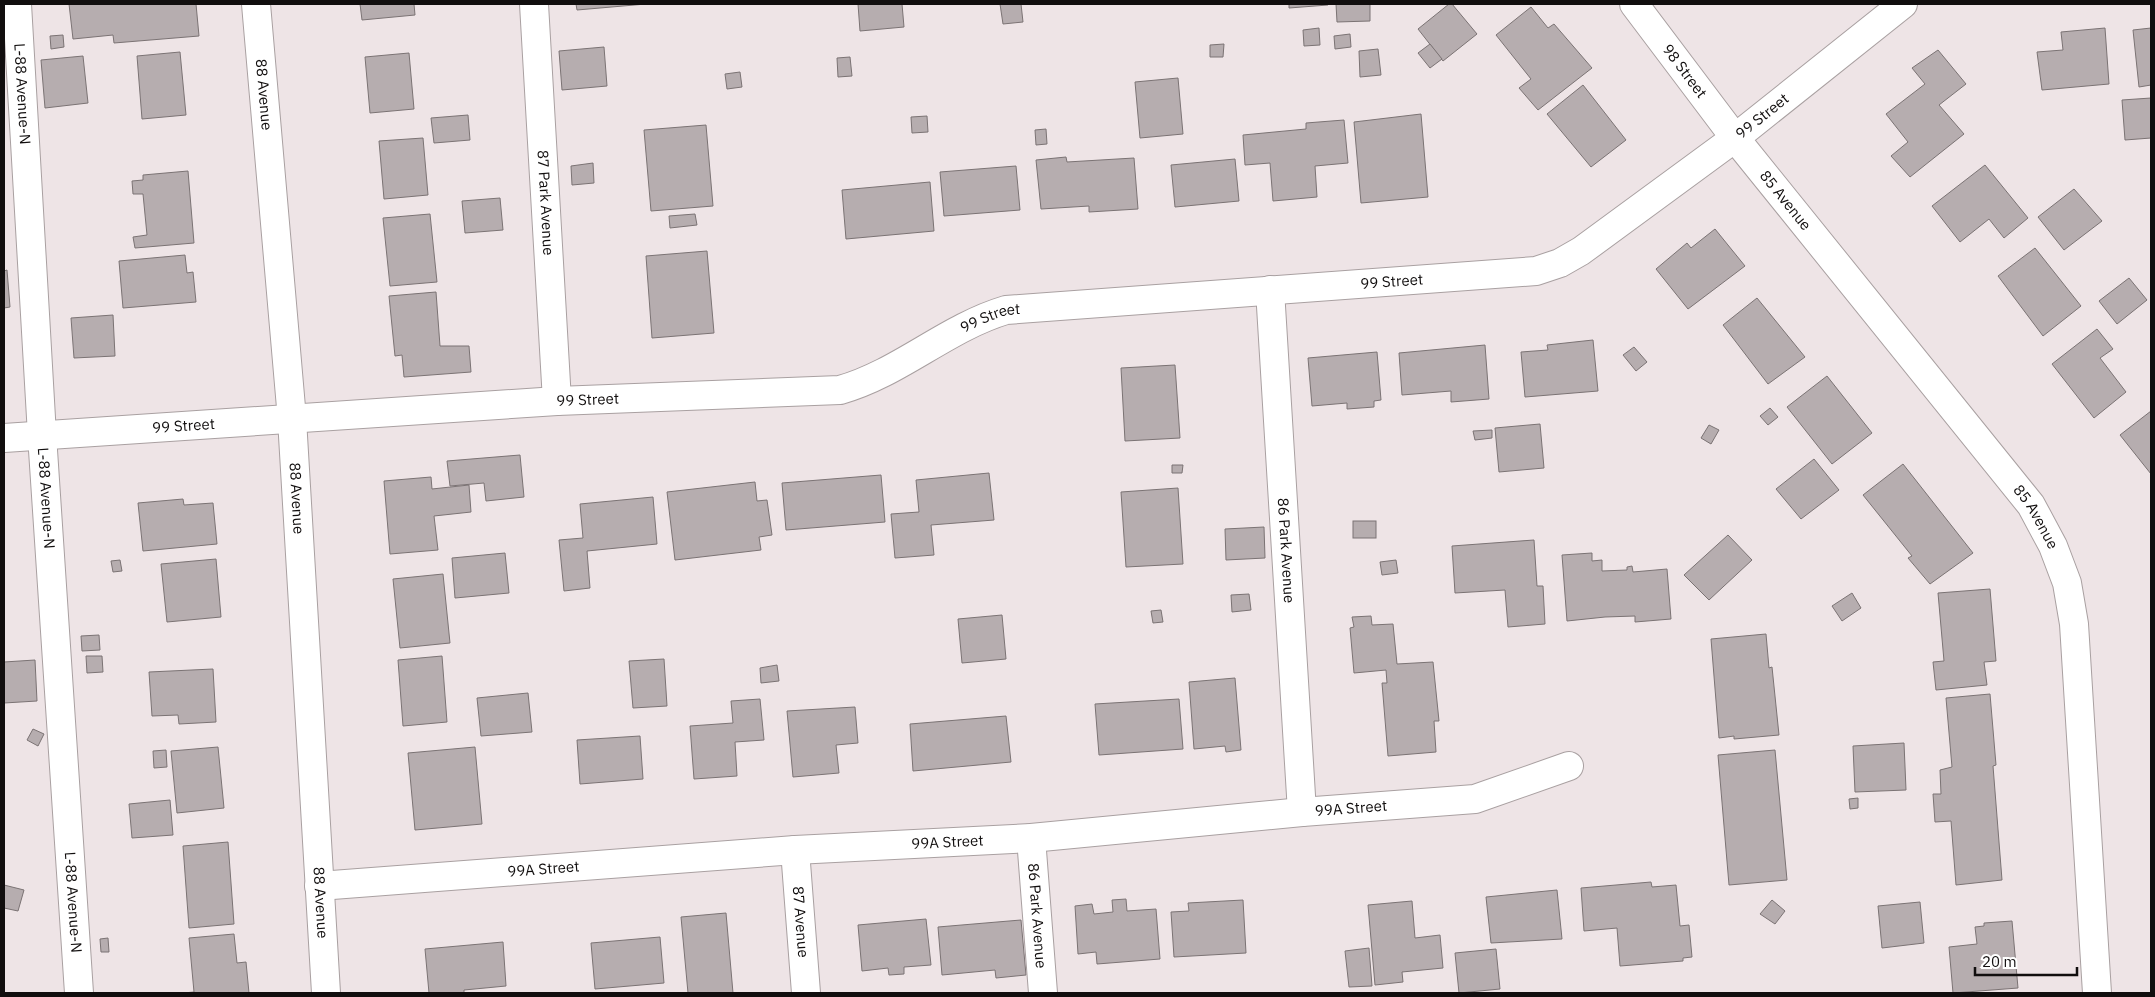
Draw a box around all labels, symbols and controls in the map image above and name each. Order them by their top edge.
street label: 98 Street [1658,40,1711,102]
street label: L-88 Avenue-N [10,43,35,145]
street label: 88 Avenue [252,58,277,131]
street label: 99 Street [1731,89,1792,143]
street label: 87 Park Avenue [533,149,559,256]
street label: 85 Avenue [1756,166,1816,234]
street label: 99 Street [1360,269,1424,293]
street label: 99 Street [957,299,1021,337]
street label: 99 Street [556,389,619,410]
street label: 99 Street [152,414,216,437]
street label: L-88 Avenue-N [34,447,60,549]
street label: 88 Avenue [286,462,309,535]
street label: 85 Avenue [2009,481,2063,552]
street label: 86 Park Avenue [1274,497,1299,604]
street label: 99A Street [1314,796,1388,820]
street label: 99A Street [911,830,984,853]
street label: L-88 Avenue-N [61,851,86,953]
street label: 99A Street [507,856,580,881]
street label: 86 Park Avenue [1024,862,1051,969]
street label: 88 Avenue [310,866,333,939]
street label: 87 Avenue [789,885,813,958]
scale bar [1975,944,2078,976]
text: 20 m [1982,952,2017,971]

